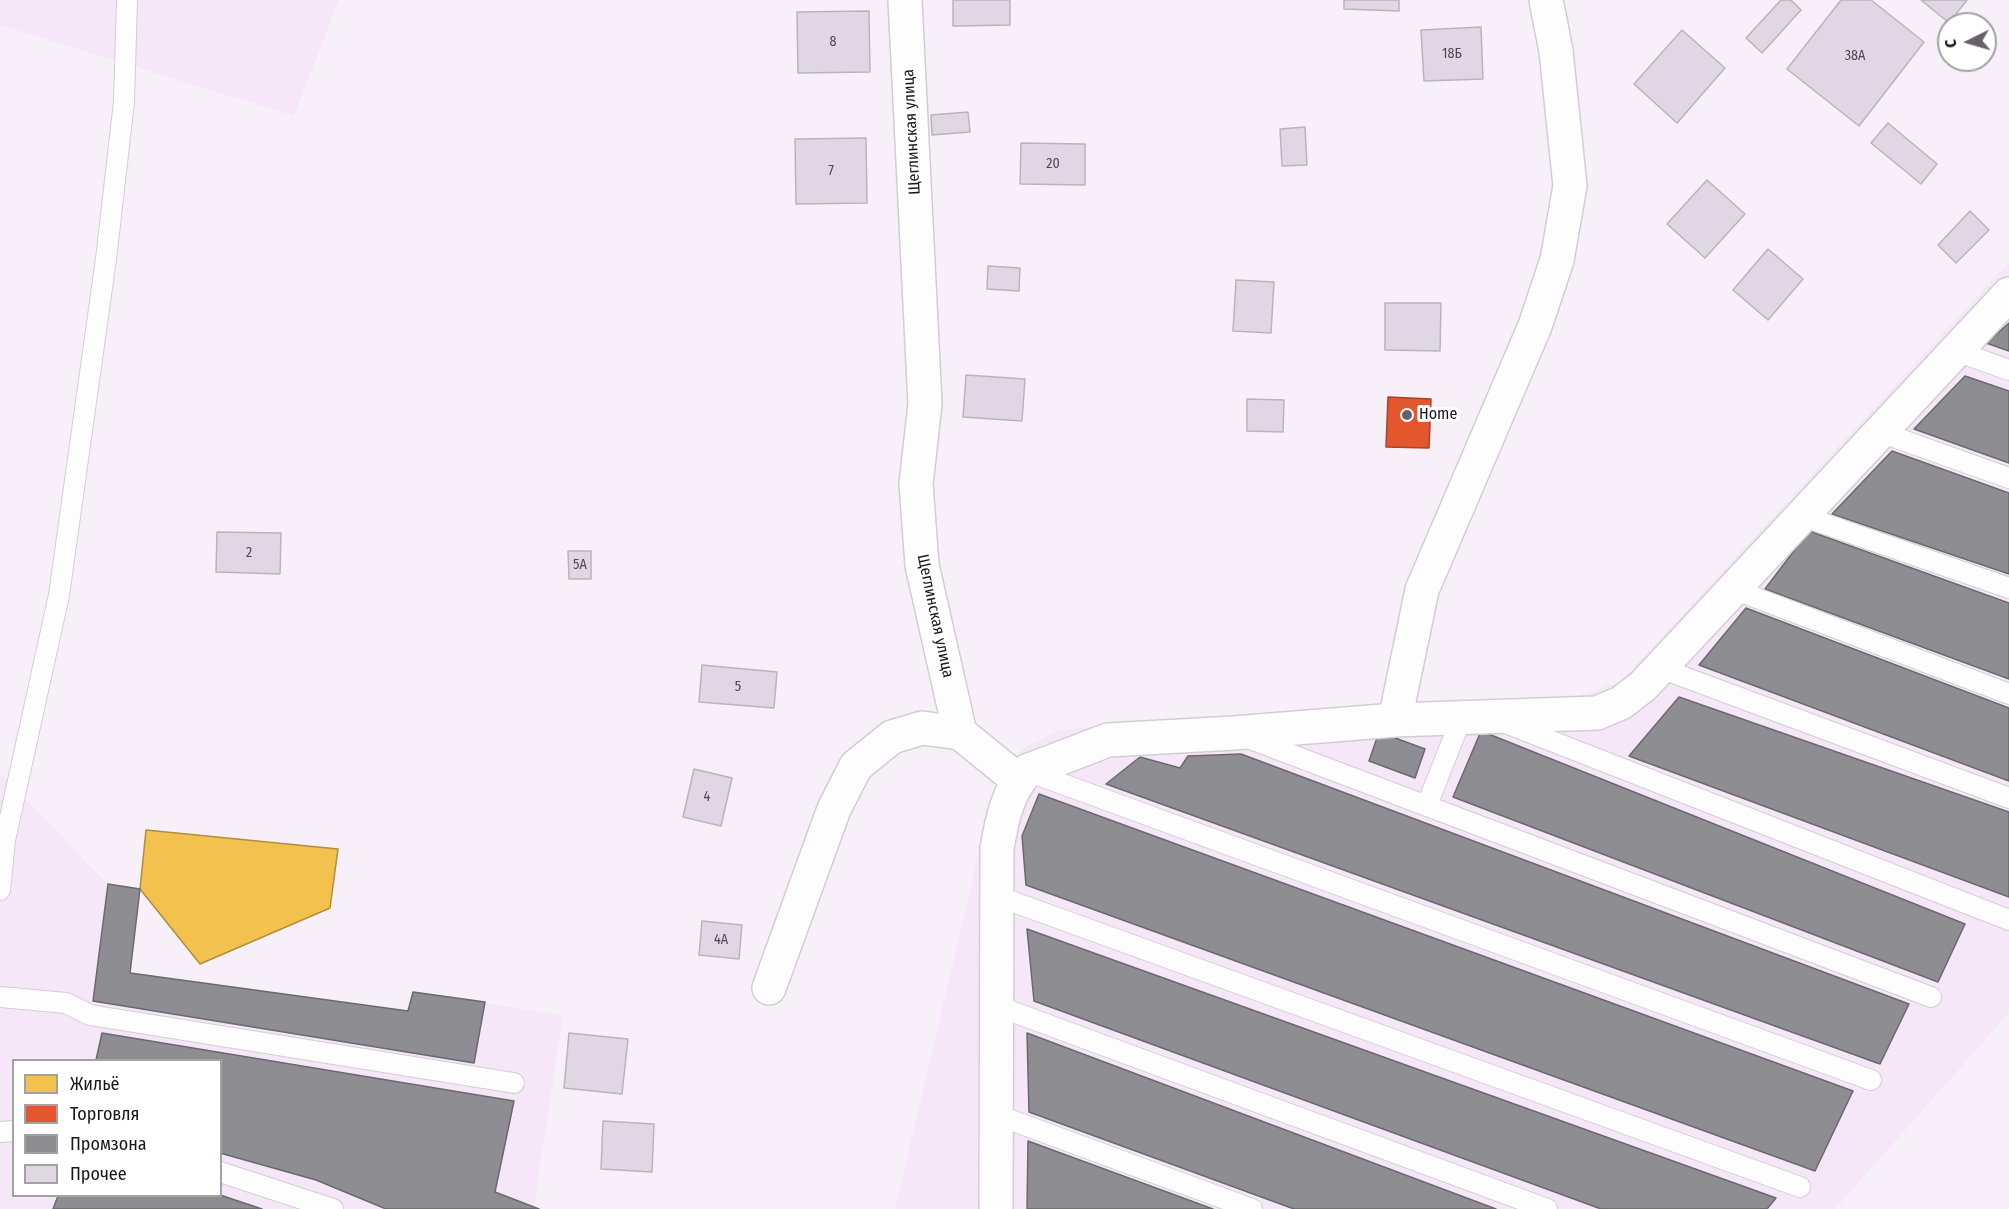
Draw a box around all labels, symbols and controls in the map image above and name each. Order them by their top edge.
north arrow [1937,12,1997,72]
house number: 8 [830,34,836,50]
text: С [1941,38,1960,48]
house number: 18Б [1442,46,1462,62]
house number: 38А [1845,48,1865,64]
street label: Щеглинская улица [899,69,925,195]
house number: 20 [1046,156,1060,172]
house number: 7 [828,163,834,179]
place label: Home [1419,405,1457,425]
marker: Home [1400,408,1414,422]
house number: 2 [246,545,252,561]
street label: Щеглинская улица [913,553,957,679]
house number: 5А [573,557,587,573]
house number: 5 [735,679,741,695]
house number: 4 [704,789,710,805]
house number: 4А [714,932,728,948]
legend [12,1059,222,1197]
text: Жильё [70,1073,120,1095]
text: Торговля [70,1103,139,1125]
text: Промзона [70,1133,147,1155]
text: Прочее [70,1163,127,1185]

